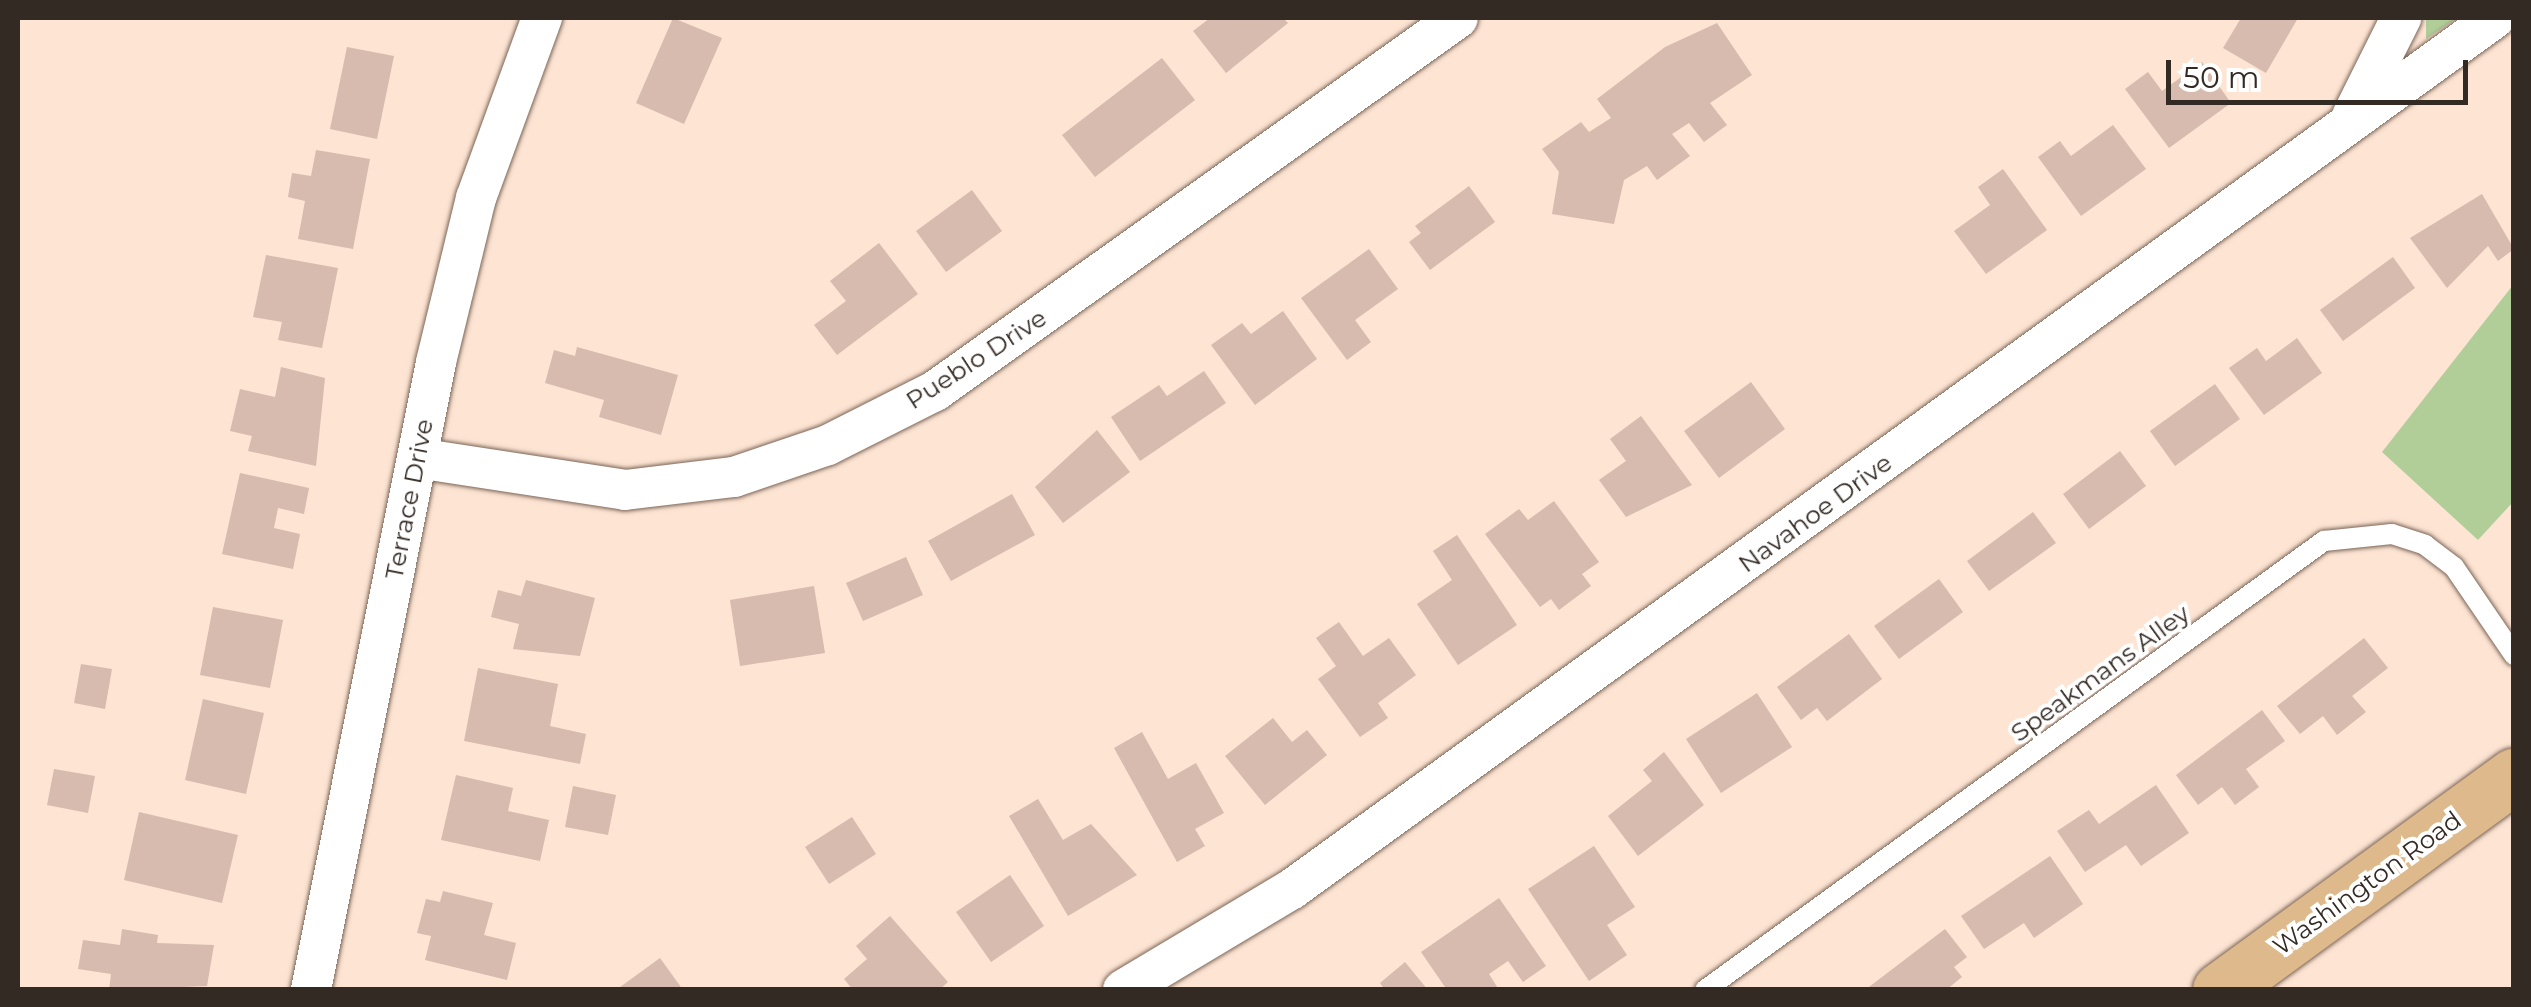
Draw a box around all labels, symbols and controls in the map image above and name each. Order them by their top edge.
scale bar [2171,40,2474,102]
text: 50 m [2183,59,2260,96]
street label: Pueblo Drive [900,303,1052,415]
street label: Terrace Drive [379,416,439,582]
street label: Navahoe Drive [1732,447,1898,579]
street label: Speakmans Alley [2005,598,2195,748]
street label: Washington Road [2267,805,2467,961]

